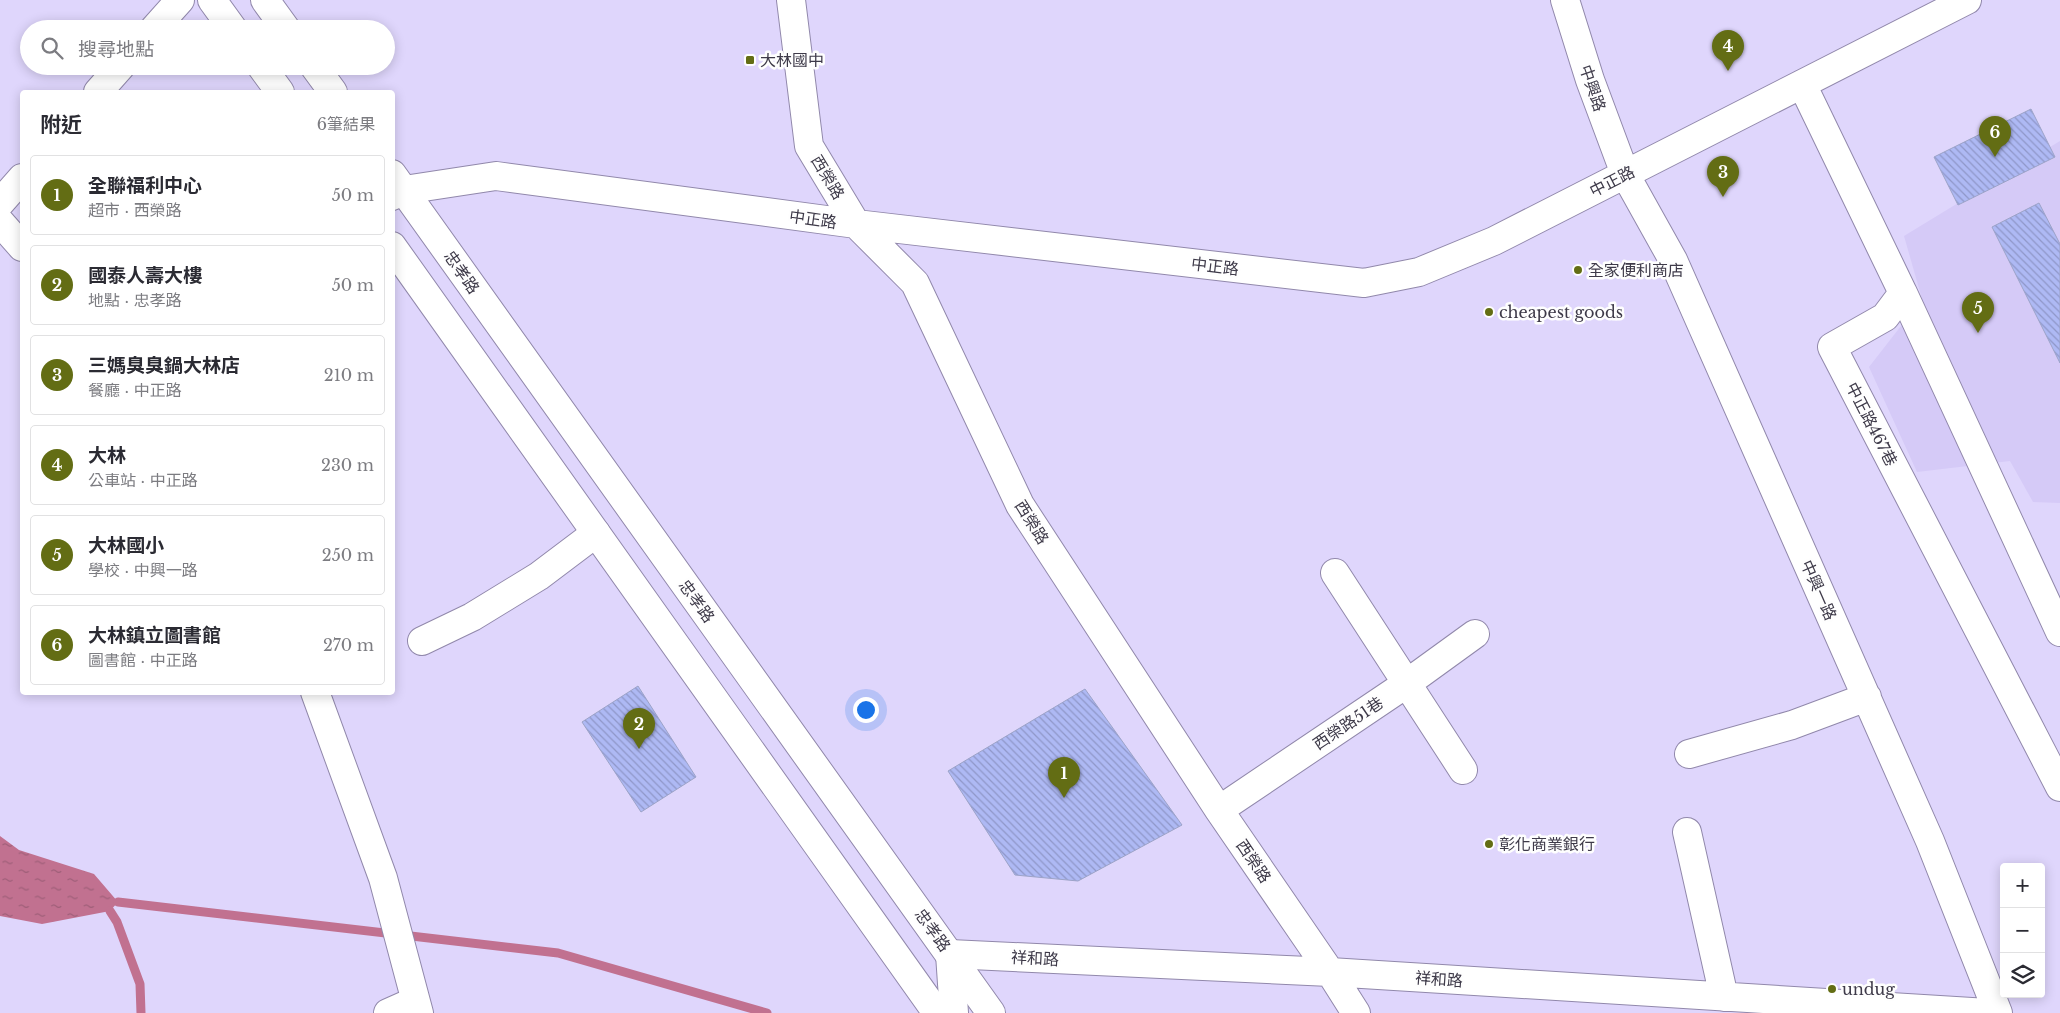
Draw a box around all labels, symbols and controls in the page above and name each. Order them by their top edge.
search box [20,20,395,75]
pin: 4 [1712,30,1744,71]
icon: search [38,34,66,62]
text: 搜尋地點 [78,38,154,61]
place label: 大林國中 [760,50,824,70]
marker: 大林國中 [744,54,756,66]
street label: 中興路 [1576,62,1610,114]
text: 附近 [40,112,82,138]
text: 6筆結果 [317,114,375,134]
pin: 6 [1979,116,2011,157]
street label: 西榮路 [807,151,849,203]
pin: 3 [1707,156,1739,197]
street label: 中正路 [1586,161,1638,201]
text: 全聯福利中心 [88,174,202,197]
text: 1 [54,185,60,205]
text: 50 m [332,185,374,205]
text: 超市 · 西榮路 [88,200,182,220]
street label: 中正路 [788,206,838,232]
street label: 忠孝路 [440,247,484,297]
street label: 中正路 [1190,253,1240,279]
place label: 全家便利商店 [1588,260,1684,280]
text: 國泰人壽大樓 [88,264,202,287]
marker: 全家便利商店 [1572,264,1584,276]
text: 2 [52,275,62,295]
text: 50 m [332,275,374,295]
text: 地點 · 忠孝路 [88,290,182,310]
pin: 5 [1962,292,1994,333]
place label: cheapest goods [1499,302,1623,322]
marker: cheapest goods [1483,306,1495,318]
text: 三媽臭臭鍋大林店 [88,354,240,377]
text: 3 [52,365,62,385]
text: 210 m [324,365,374,385]
street label: 中正路467巷 [1842,379,1902,469]
text: 餐廳 · 中正路 [88,380,182,400]
text: 大林 [88,444,126,467]
text: 4 [52,455,62,475]
text: 230 m [321,455,374,475]
text: 公車站 · 中正路 [88,470,198,490]
street label: 西榮路 [1011,496,1053,548]
text: 大林國小 [88,534,164,557]
text: 5 [52,545,62,565]
text: 250 m [322,545,374,565]
street label: 中興一路 [1797,557,1841,623]
text: 學校 · 中興一路 [88,560,198,580]
street label: 忠孝路 [675,576,719,626]
text: 大林鎮立圖書館 [88,624,221,647]
text: 6 [52,635,62,655]
text: 270 m [323,635,374,655]
text: 圖書館 · 中正路 [88,650,198,670]
street label: 西榮路51巷 [1309,692,1387,754]
your location [853,697,879,723]
pin: 2 [623,708,655,749]
pin: 1 [1048,757,1080,798]
place label: 彰化商業銀行 [1499,834,1595,854]
street label: 西榮路 [1232,836,1276,886]
marker: 彰化商業銀行 [1483,838,1495,850]
map controls [2000,863,2045,998]
button: + [2000,863,2045,908]
street label: 忠孝路 [911,905,955,955]
button: − [2000,908,2045,953]
street label: 祥和路 [1011,947,1059,969]
button: layers [2000,953,2045,998]
street label: 祥和路 [1414,967,1464,991]
place label: undug [1842,979,1895,999]
marker: undug [1826,983,1838,995]

